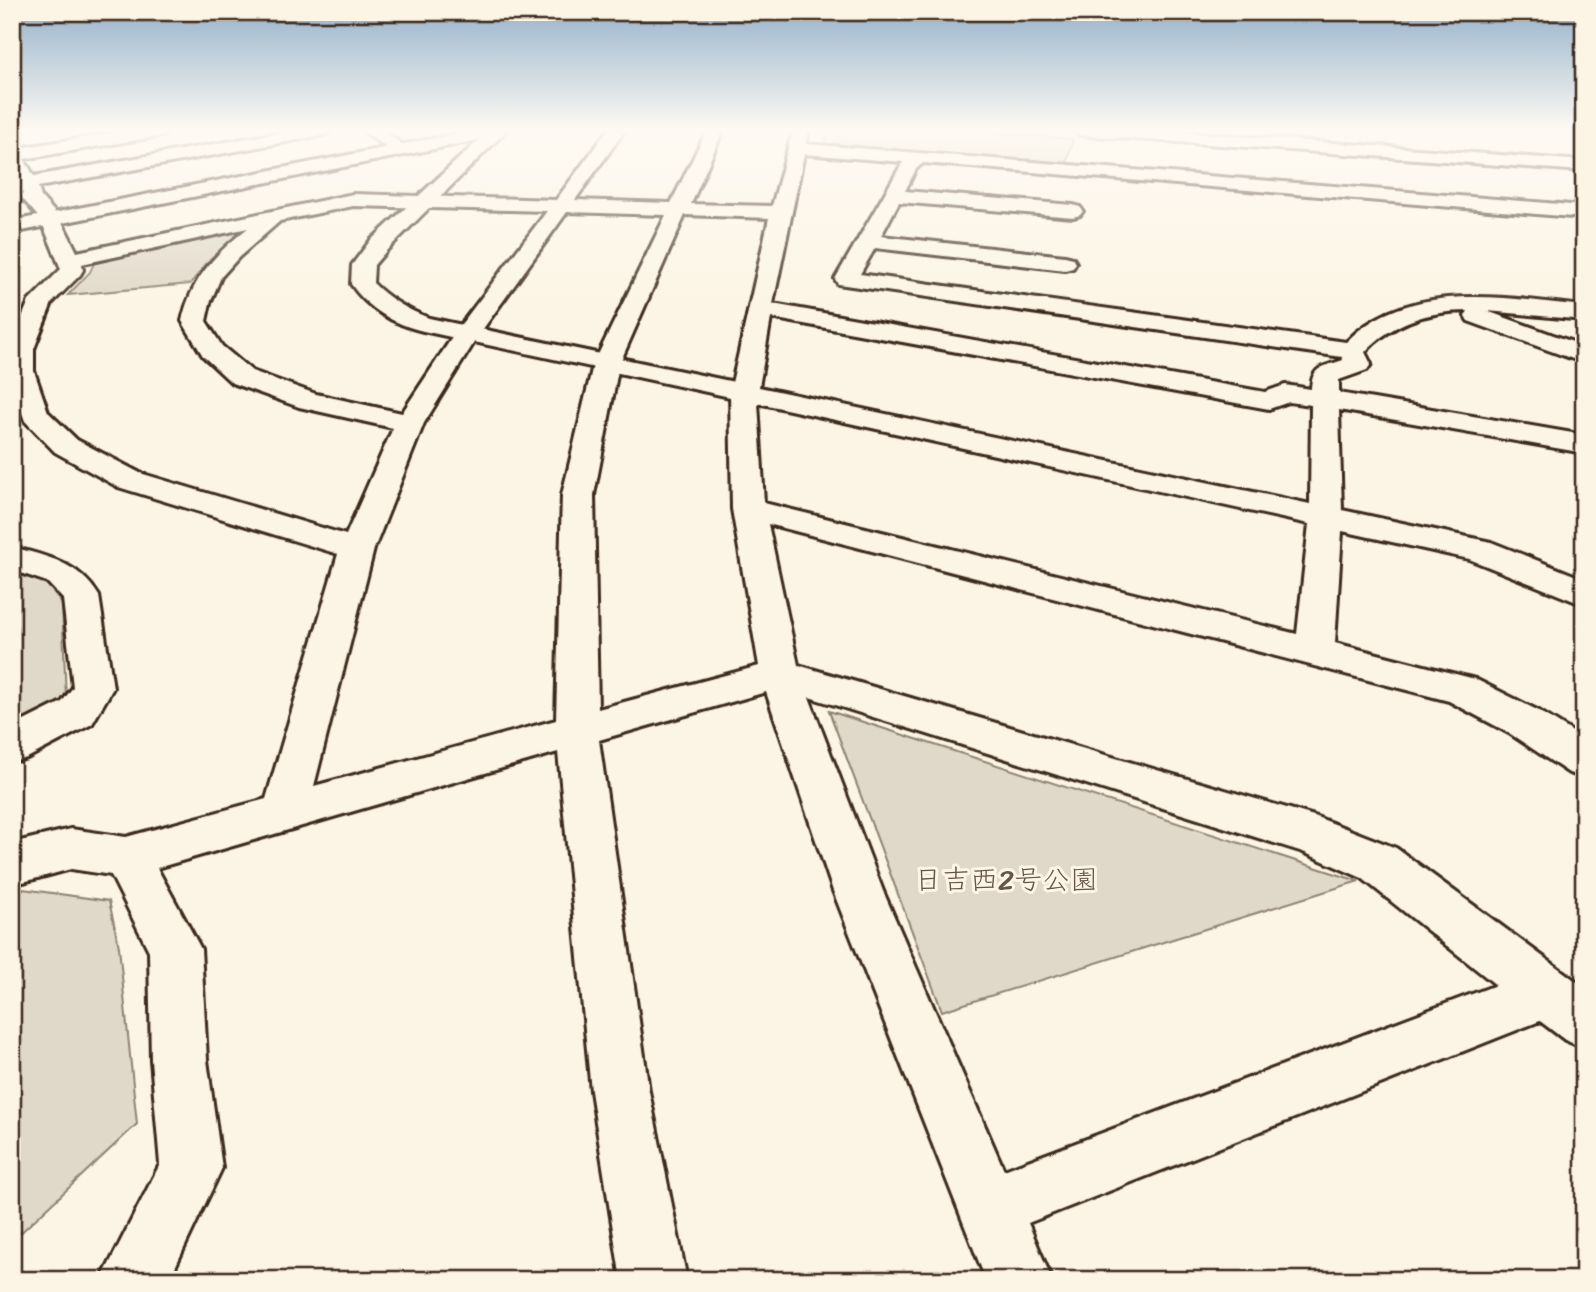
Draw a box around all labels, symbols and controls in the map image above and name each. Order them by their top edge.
park label: 日吉西2号公園 [914,855,1098,904]

